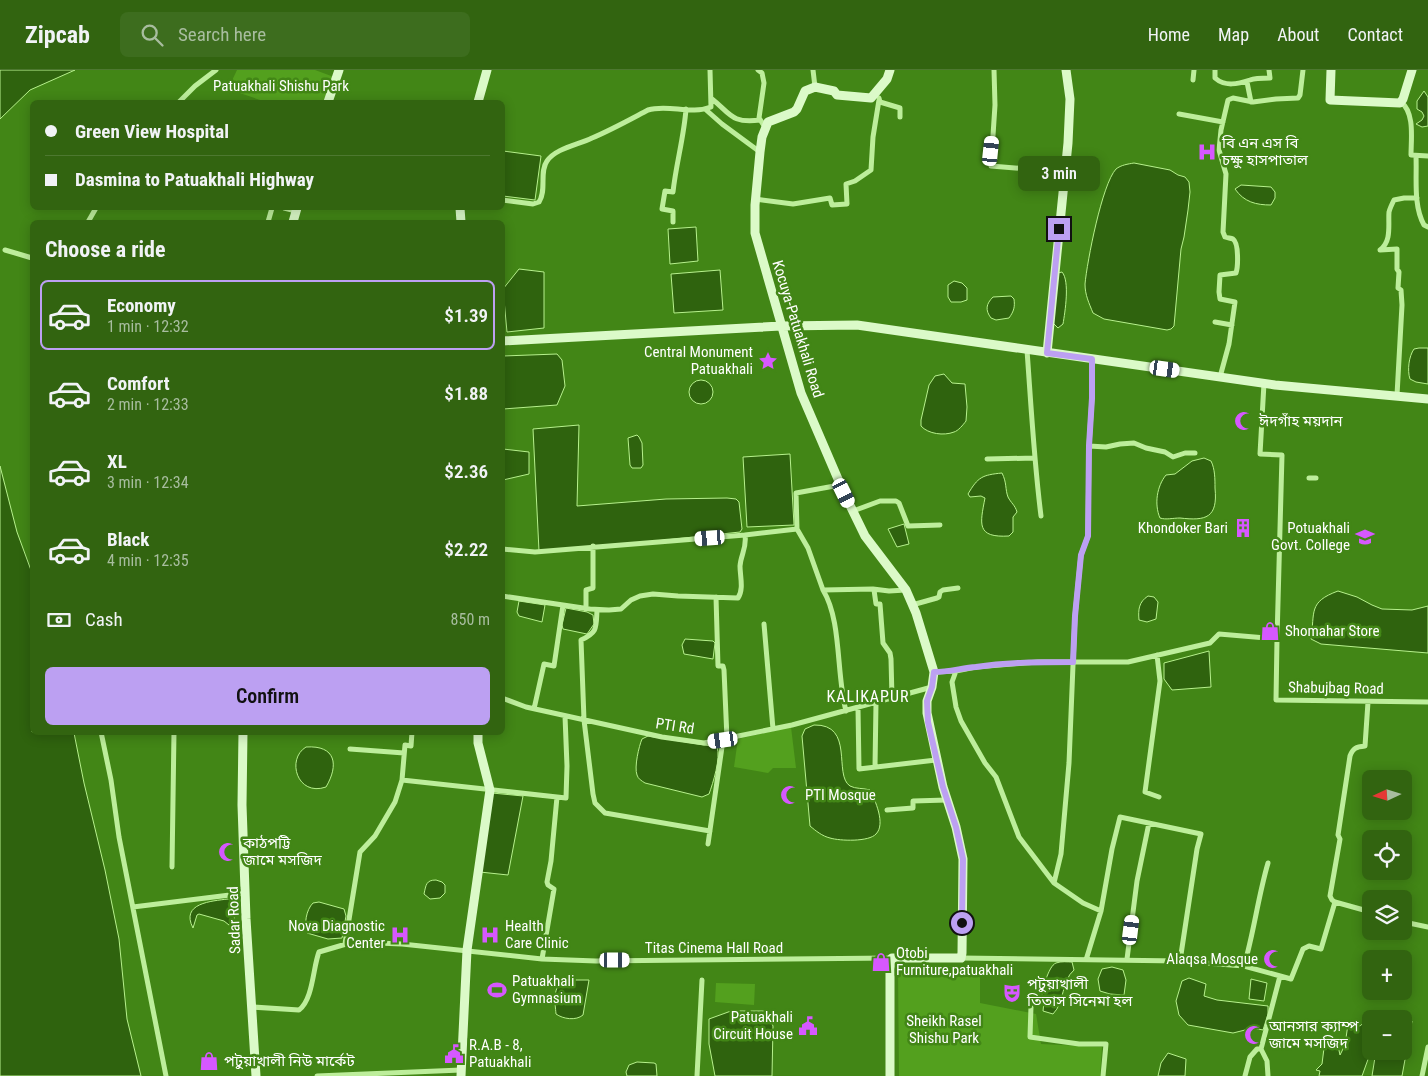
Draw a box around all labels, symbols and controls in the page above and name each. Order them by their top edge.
search box [120,12,470,57]
text: Zipcab [25,21,90,49]
icon: search [138,21,166,49]
text: Search here [178,23,266,46]
text: Home [1148,24,1190,45]
text: Map [1218,24,1249,45]
text: About [1277,24,1319,45]
text: Contact [1347,24,1403,45]
park label: Patuakhali Shishu Park [213,77,349,95]
text: Green View Hospital [75,120,229,143]
place label: বি এন এস বি চক্ষু হাসপাতাল [1221,134,1309,169]
car [981,135,1000,167]
hospital icon: বি এন এস বি চক্ষু হাসপাতাল [1196,141,1218,163]
callout: 3 min [1018,156,1100,192]
text: 3 min [1041,164,1077,183]
text: Dasmina to Patuakhali Highway [75,168,314,191]
route end [1048,218,1070,240]
text: Choose a ride [45,237,166,262]
street label: Kocuya-Patuakhali Road [769,258,827,400]
icon: car [47,293,92,338]
text: Economy [107,294,176,317]
text: $1.39 [444,304,488,327]
text: 1 min · 12:32 [107,317,189,336]
place label: Central Monument Patuakhali [644,343,753,378]
place icon: Central Monument Patuakhali [757,350,779,372]
car [1149,359,1180,379]
icon: car [47,371,92,416]
text: Comfort [107,372,170,395]
text: $1.88 [444,382,488,405]
text: 2 min · 12:33 [107,395,189,414]
mosque icon: ঈদগাঁহ ময়দান [1233,410,1255,432]
place label: ঈদগাঁহ ময়দান [1258,412,1344,430]
icon: car [47,449,92,494]
text: XL [107,450,127,473]
text: $2.36 [444,460,488,483]
text: 3 min · 12:34 [107,473,189,492]
car [830,476,857,510]
building icon: Khondoker Bari [1232,517,1254,539]
place label: Khondoker Bari [1138,519,1228,537]
place label: Potuakhali Govt. College [1271,519,1350,554]
school or university icon: Potuakhali Govt. College [1354,526,1376,548]
icon: car [47,527,92,572]
text: Black [107,528,149,551]
car [694,529,725,547]
text: $2.22 [444,538,488,561]
text: 4 min · 12:35 [107,551,189,570]
icon: cash [45,606,73,634]
text: Cash [85,608,123,631]
text: 850 m [451,610,490,629]
shop icon: Shomahar Store [1259,620,1281,642]
place label: Shomahar Store [1285,622,1380,640]
button: Confirm [45,667,490,725]
street label: Shabujbag Road [1288,678,1384,698]
district label: KALIKAPUR [827,687,909,706]
street label: PTI Rd [654,714,696,738]
car [707,730,738,750]
north arrow [1362,770,1412,820]
map controls [1362,770,1412,1060]
mosque icon: PTI Mosque [779,784,801,806]
place label: PTI Mosque [805,786,876,804]
button: locate [1362,830,1412,880]
place label: কাঠপট্টি জামে মসজিদ [242,834,322,869]
mosque icon: কাঠপট্টি জামে মসজিদ [217,841,239,863]
street label: Sadar Road [224,886,244,954]
button: layers [1362,890,1412,940]
route start [951,912,973,934]
car [1121,914,1140,946]
place label: Nova Diagnostic Center [288,917,385,952]
place label: Health Care Clinic [505,917,569,952]
hospital icon: Nova Diagnostic Center [389,924,411,946]
hospital icon: Health Care Clinic [479,924,501,946]
street label: Titas Cinema Hall Road [645,939,783,957]
place label: Otobi Furniture,patuakhali [896,944,1013,979]
mosque icon: Alaqsa Mosque [1262,948,1284,970]
place label: Alaqsa Mosque [1166,950,1258,968]
button: + [1362,950,1412,1000]
shop icon: Otobi Furniture,patuakhali [870,951,892,973]
car [600,953,630,968]
place label: Patuakhali Gymnasium [512,972,582,1007]
place label: পটুয়াখালী তিতাস সিনেমা হল [1026,975,1133,1010]
sports icon: Patuakhali Gymnasium [486,979,508,1001]
theatre icon: পটুয়াখালী তিতাস সিনেমা হল [1001,982,1023,1004]
place label: Patuakhali Circuit House [713,1008,793,1043]
button: − [1362,1010,1412,1060]
park label: Sheikh Rasel Shishu Park [906,1012,982,1047]
public building icon: Patuakhali Circuit House [797,1015,819,1037]
place label: আনসার ক্যাম্প জামে মসজিদ [1268,1017,1359,1052]
mosque icon: আনসার ক্যাম্প জামে মসজিদ [1243,1024,1265,1046]
place label: R.A.B - 8, Patuakhali [469,1036,531,1071]
public building icon: R.A.B - 8, Patuakhali [443,1043,465,1065]
shop icon: পটুয়াখালী নিউ মার্কেট [198,1050,220,1072]
place label: পটুয়াখালী নিউ মার্কেট [224,1052,355,1070]

